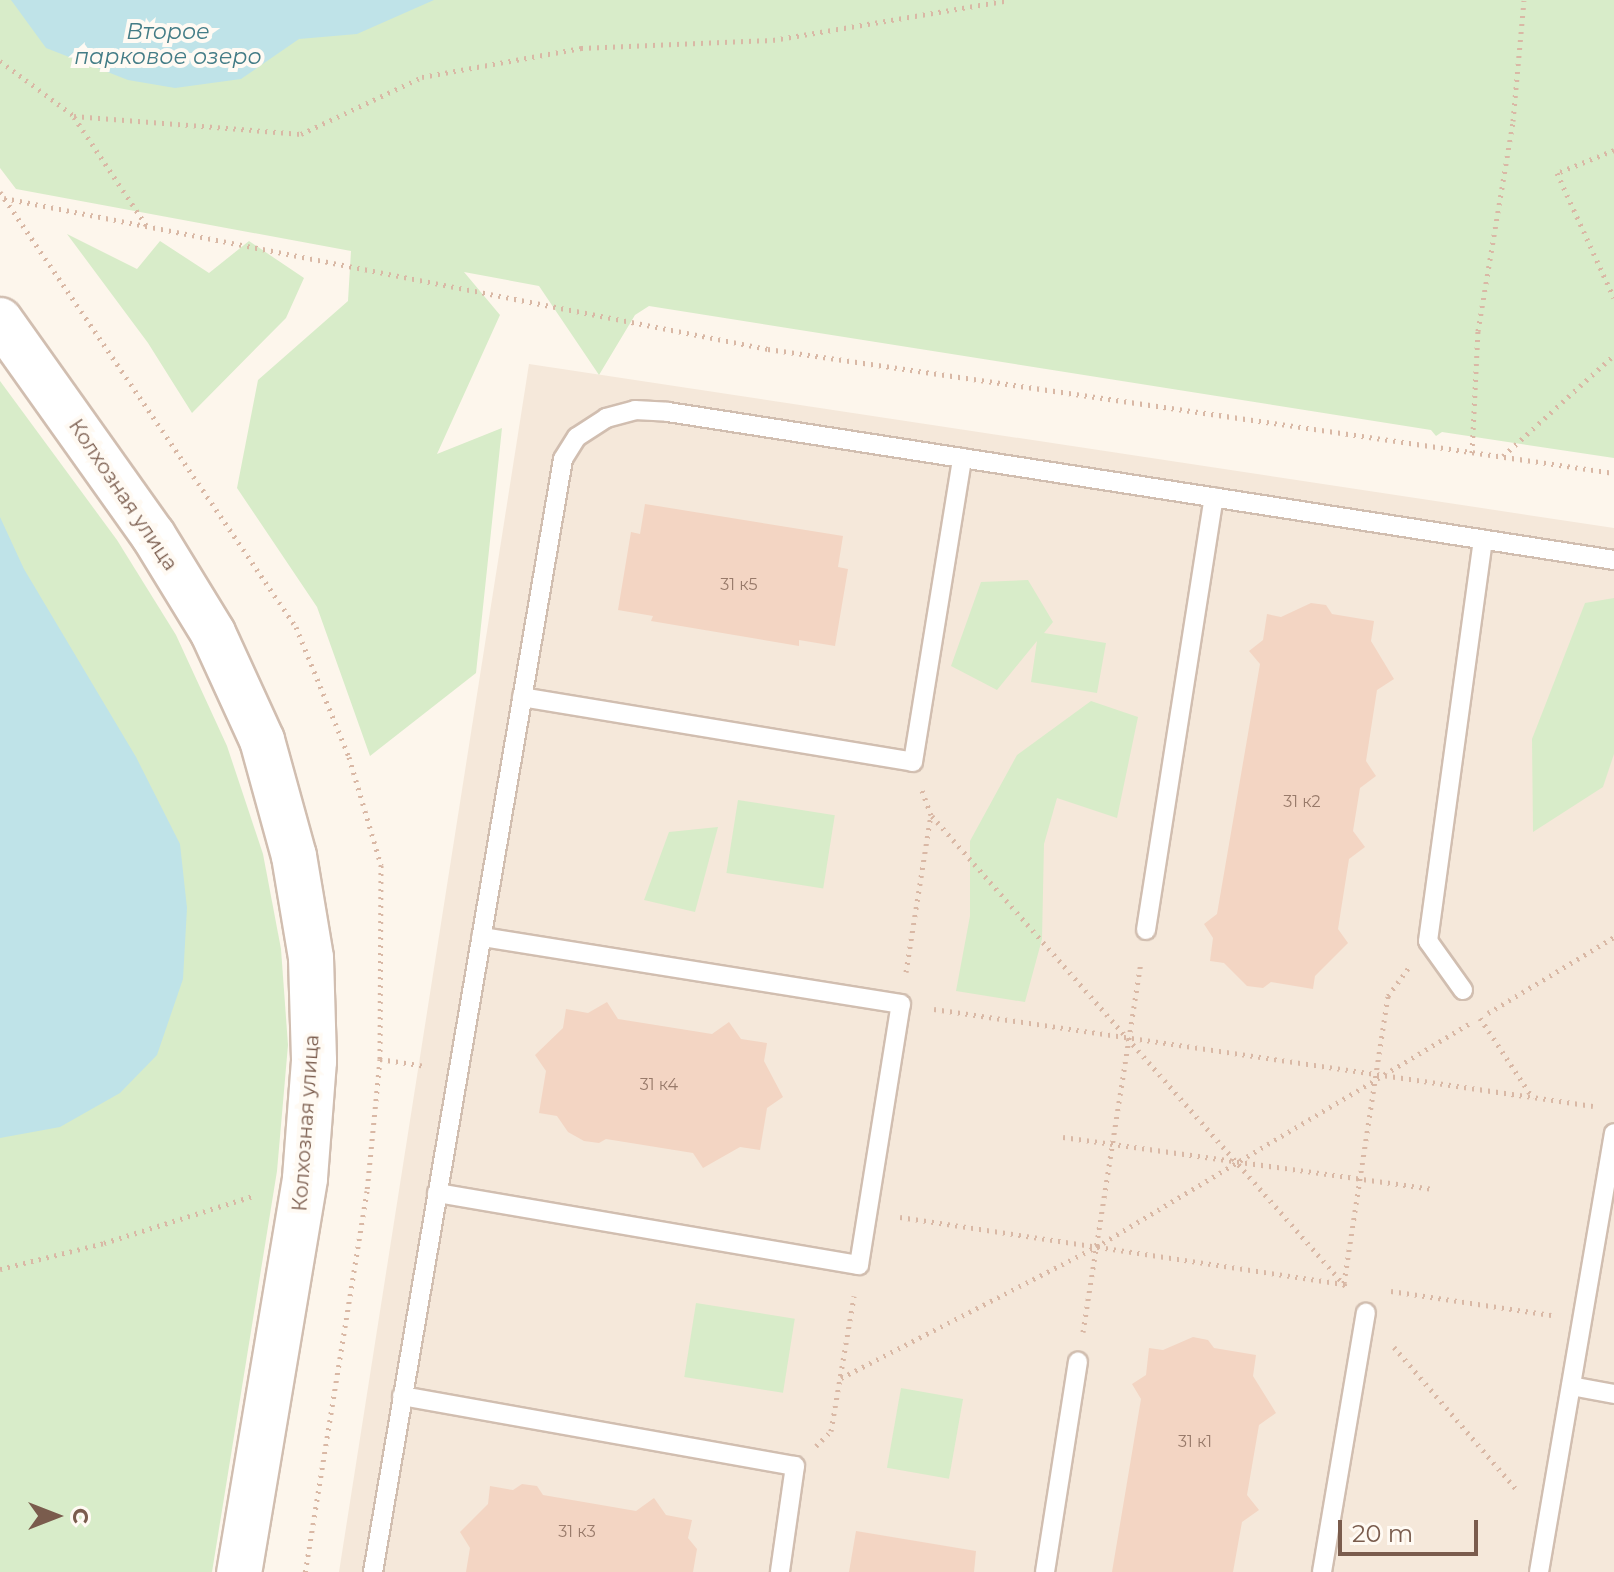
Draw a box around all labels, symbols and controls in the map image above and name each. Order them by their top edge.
water label: Второе парковое озеро [74,18,262,70]
street label: Колхозная улица [63,415,183,575]
house number: 31 к5 [720,575,758,595]
house number: 31 к2 [1283,792,1321,812]
street label: Колхозная улица [288,1034,324,1212]
house number: 31 к4 [640,1075,678,1095]
house number: 31 к1 [1178,1432,1212,1452]
north arrow [16,1476,96,1556]
scale bar [1342,1504,1482,1554]
text: С [67,1508,94,1524]
text: 20 m [1352,1519,1413,1548]
house number: 31 к3 [558,1522,596,1542]

